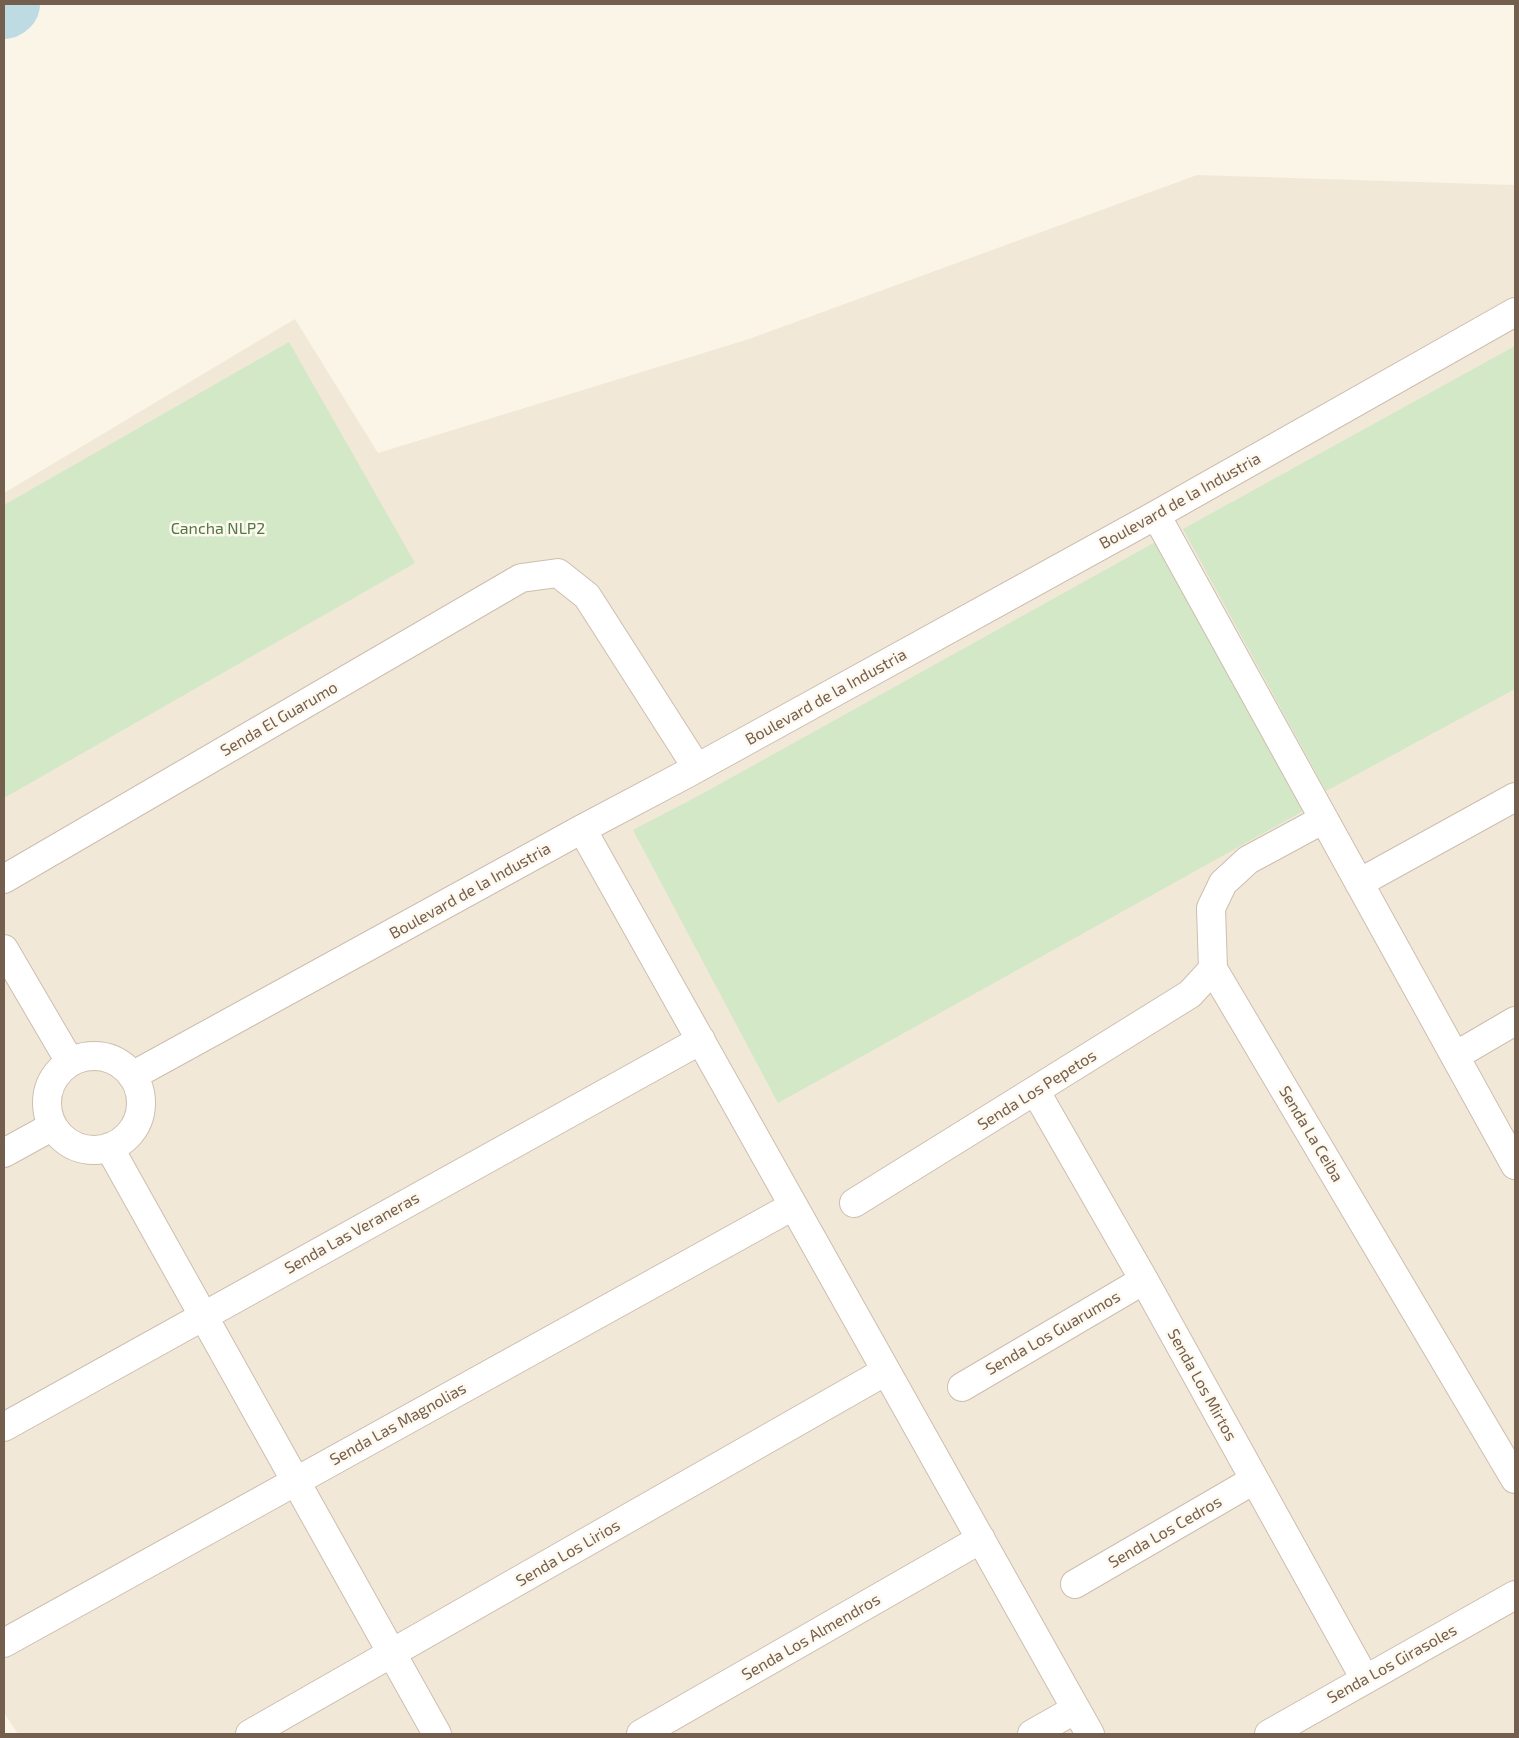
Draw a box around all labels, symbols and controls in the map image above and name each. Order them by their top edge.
street label: Boulevard de la Industria [1096,449,1264,553]
park label: Cancha NLP2 [171,519,265,539]
street label: Boulevard de la Industria [742,645,910,749]
street label: Senda El Guarumo [217,678,341,760]
street label: Boulevard de la Industria [386,839,554,943]
street label: Senda Los Pepetos [974,1046,1100,1134]
street label: Senda La Ceiba [1275,1083,1347,1185]
street label: Senda Las Veraneras [281,1188,423,1278]
street label: Senda Los Guarumos [982,1287,1124,1379]
street label: Senda Los Mirtos [1163,1326,1241,1444]
street label: Senda Las Magnolias [327,1379,469,1469]
street label: Senda Los Cedros [1105,1492,1225,1572]
street label: Senda Los Lirios [512,1515,624,1591]
street label: Senda Los Almendros [738,1590,884,1684]
street label: Senda Los Girasoles [1324,1620,1460,1708]

